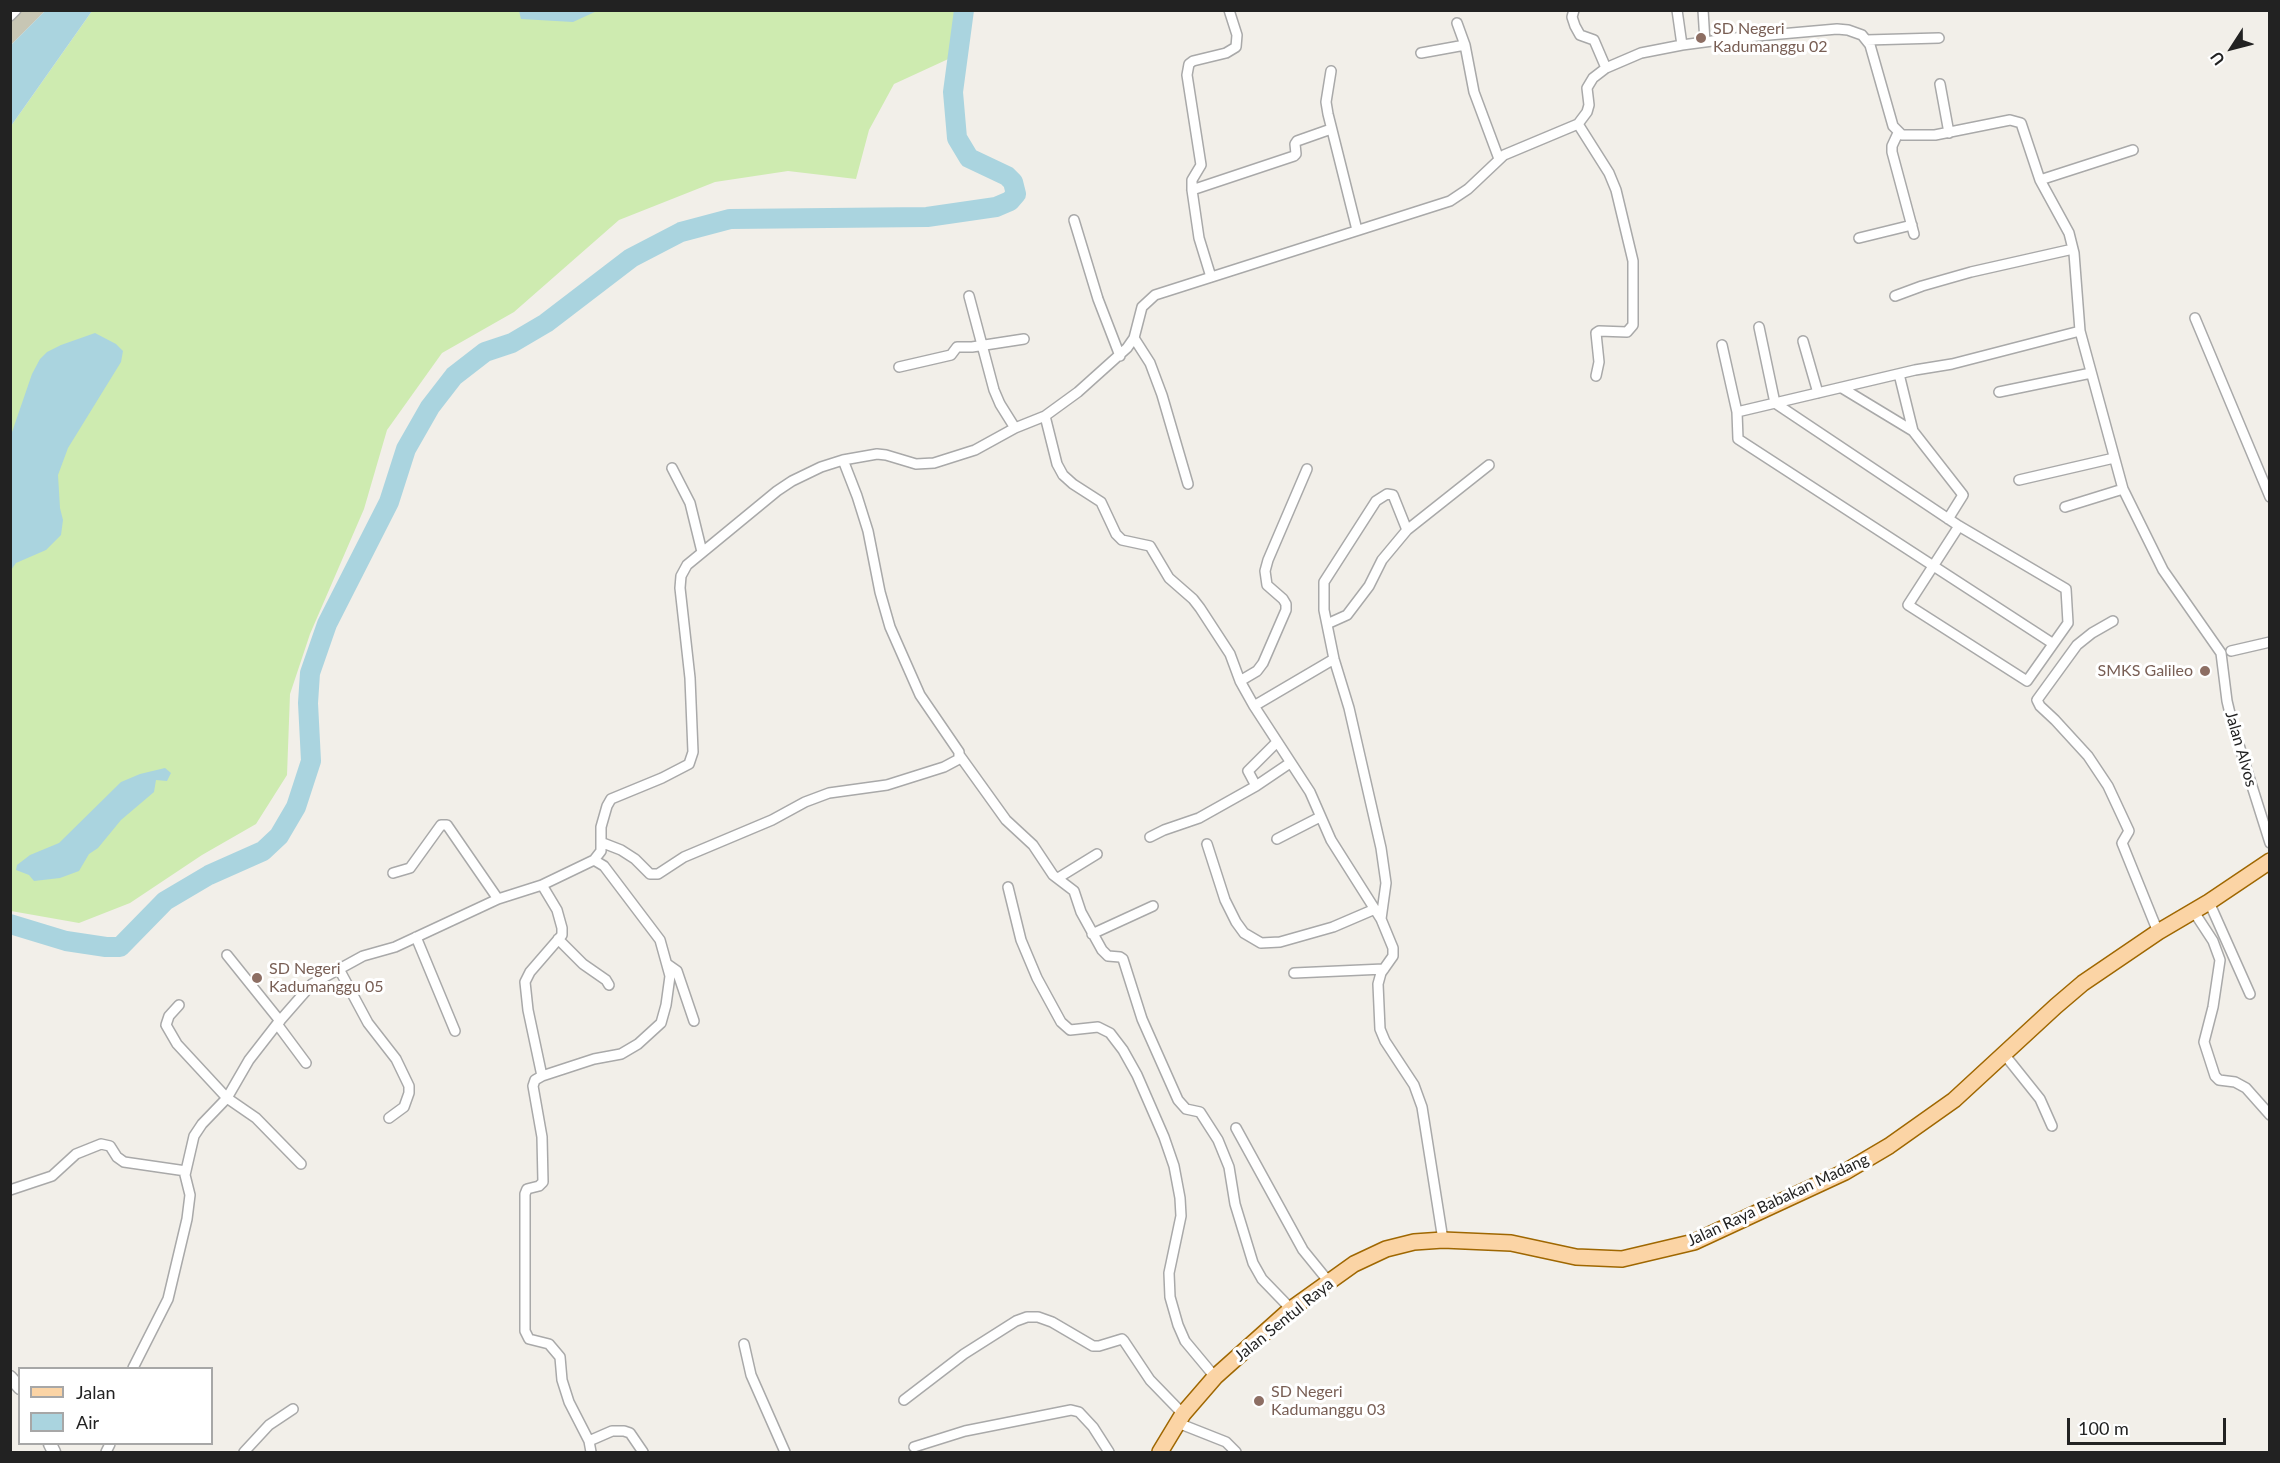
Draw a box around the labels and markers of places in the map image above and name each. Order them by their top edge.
place label: SD Negeri Kadumanggu 02 [1713,19,1828,57]
marker: SD Negeri Kadumanggu 02 [1694,31,1708,45]
place label: SMKS Galileo [2098,661,2193,681]
marker: SMKS Galileo [2198,664,2212,678]
place label: SD Negeri Kadumanggu 05 [269,959,384,997]
marker: SD Negeri Kadumanggu 05 [250,971,264,985]
place label: SD Negeri Kadumanggu 03 [1271,1382,1386,1420]
marker: SD Negeri Kadumanggu 03 [1252,1394,1266,1408]

